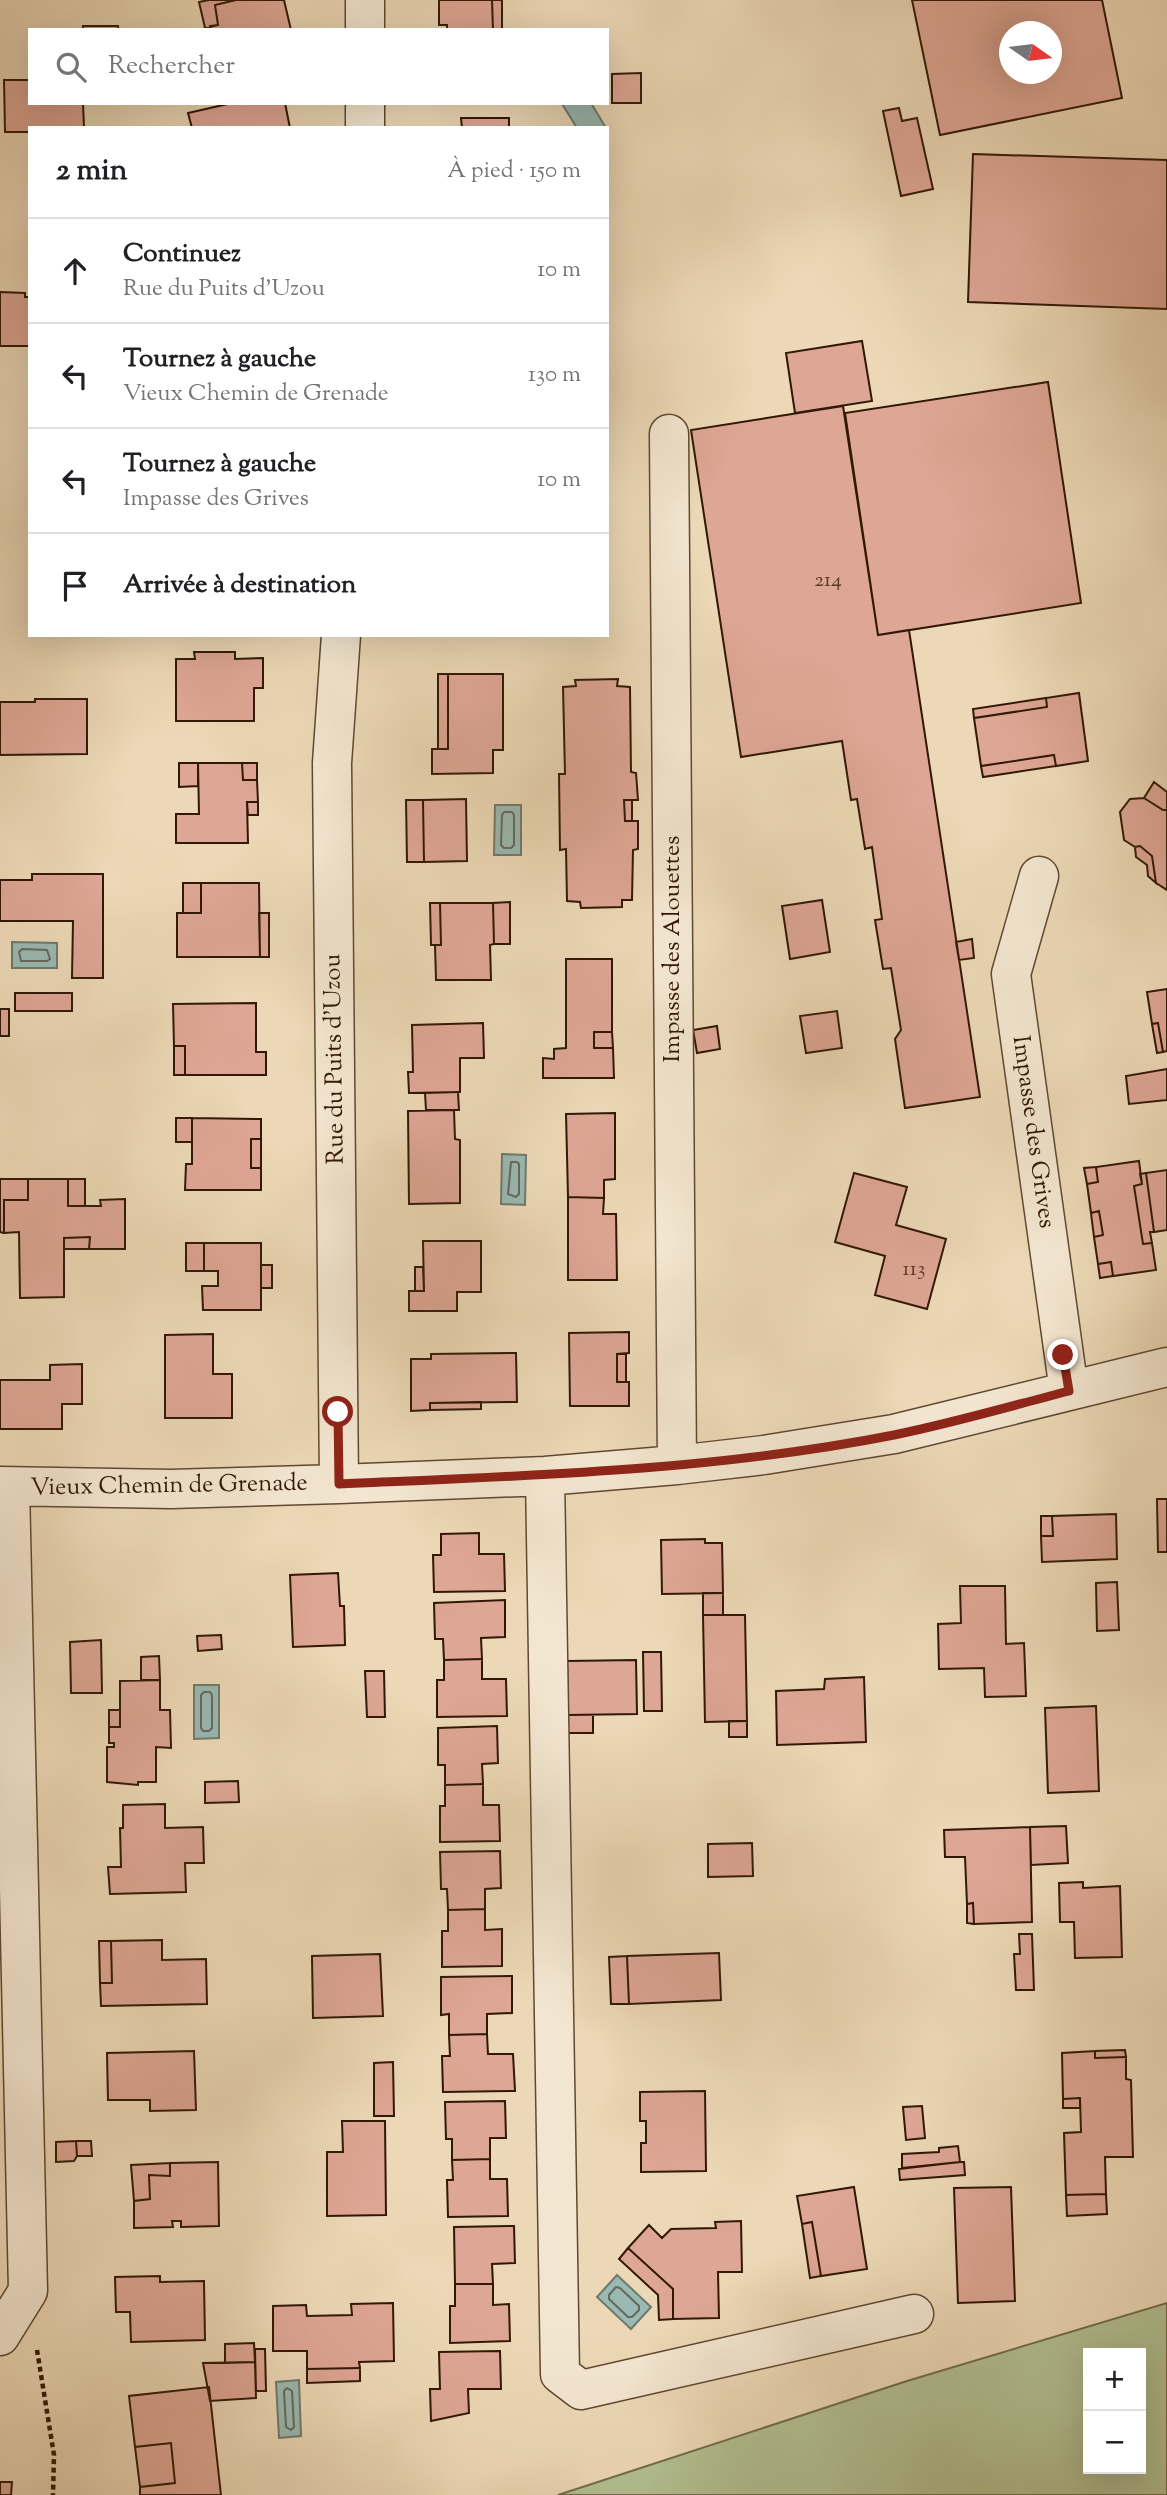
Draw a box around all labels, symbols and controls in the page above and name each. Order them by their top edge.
north arrow [999,21,1062,84]
search box [28,28,609,105]
icon: search [52,48,90,86]
text: Rechercher [108,48,235,85]
text: 2 min [56,150,128,193]
text: À pied · 150 m [447,155,581,188]
text: Continuez [123,236,241,273]
icon: ahead [56,252,94,290]
text: 10 m [537,254,581,287]
text: Rue du Puits d'Uzou [123,273,325,306]
text: Tournez à gauche [123,341,316,378]
icon: left [56,357,94,395]
text: 130 m [528,359,581,392]
text: Vieux Chemin de Grenade [123,378,389,411]
text: Tournez à gauche [123,446,316,483]
icon: left [56,462,94,500]
text: 10 m [537,464,581,497]
text: Impasse des Grives [123,483,309,516]
house number: 214 [814,566,842,596]
icon: arrive [56,567,94,605]
text: Arrivée à destination [123,567,356,604]
street label: Impasse des Alouettes [656,835,690,1063]
street label: Rue du Puits d'Uzou [316,953,354,1165]
street label: Impasse des Grives [1003,1034,1063,1230]
house number: 113 [903,1255,925,1285]
route end [1047,1339,1078,1370]
route start [322,1396,353,1427]
street label: Vieux Chemin de Grenade [30,1467,308,1505]
map controls [1083,2348,1146,2474]
button: + [1083,2348,1146,2411]
button: − [1083,2411,1146,2474]

